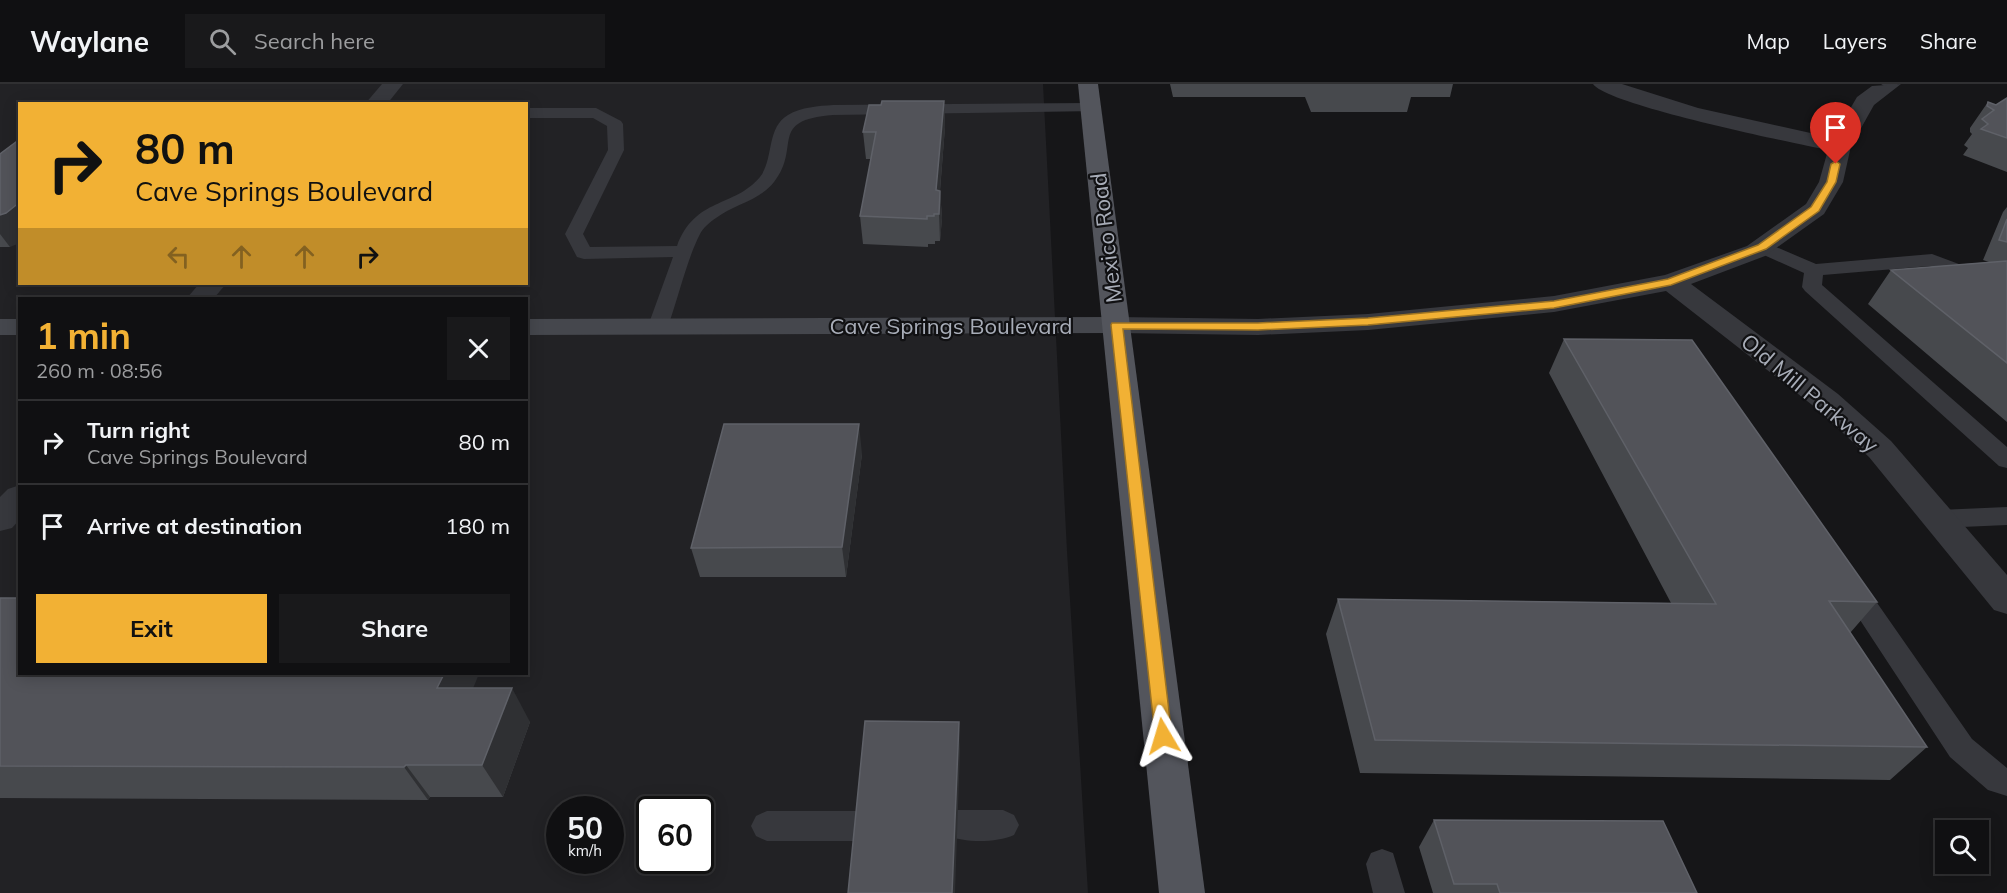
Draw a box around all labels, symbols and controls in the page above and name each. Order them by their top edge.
search box [185,14,605,68]
text: Waylane [30,24,149,59]
icon: search [206,25,239,58]
text: Search here [254,27,375,55]
text: Map [1747,28,1790,54]
text: Layers [1823,28,1887,54]
text: Share [1920,28,1977,54]
pin [1810,102,1861,164]
icon: arrive [1819,111,1852,144]
text: 80 m [135,122,235,175]
icon: right [36,126,114,204]
street label: Mexico Road [1084,171,1128,305]
text: Cave Springs Boulevard [135,174,433,208]
icon: left [162,240,195,273]
icon: ahead [225,240,258,273]
icon: ahead [288,240,321,273]
icon: right [351,240,384,273]
street label: Cave Springs Boulevard [830,312,1072,340]
text: 1 min [36,313,131,358]
button: close [447,317,510,380]
street label: Old Mill Parkway [1735,327,1885,459]
text: 260 m · 08:56 [36,358,162,383]
text: Turn right [87,416,190,444]
icon: right [36,426,69,459]
text: 80 m [459,428,510,456]
text: Cave Springs Boulevard [87,444,308,469]
icon: arrive [36,510,69,543]
text: Arrive at destination [87,512,302,540]
text: 180 m [445,512,510,540]
button: Exit [36,594,267,663]
button: Share [279,594,510,663]
position arrow [1131,704,1195,768]
speed limit sign: 60 [636,796,714,874]
text: 50 [567,809,603,847]
map controls [1935,820,1989,874]
button: search [1935,820,1989,874]
text: km/h [568,841,602,860]

